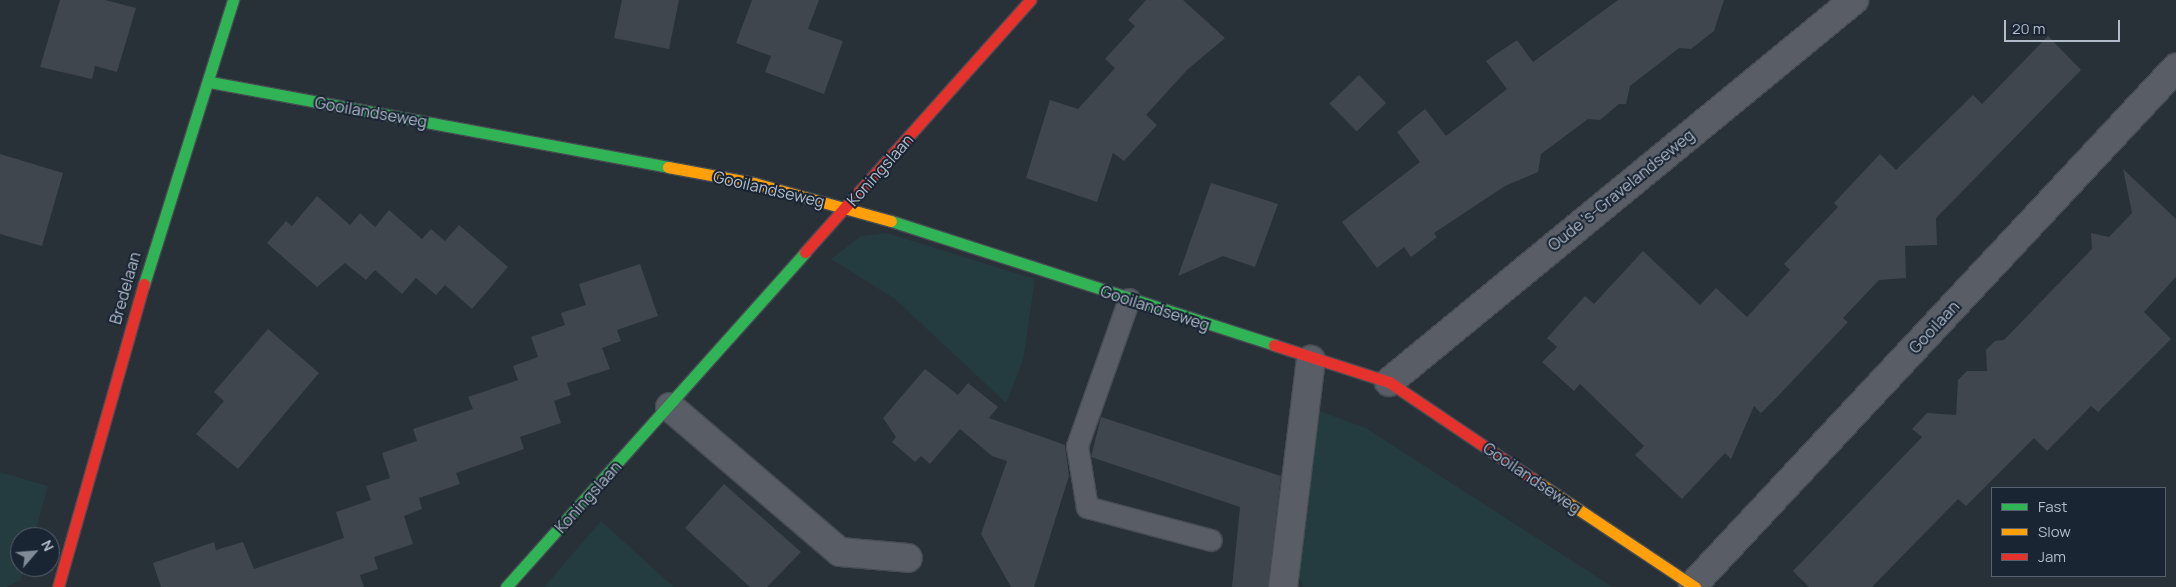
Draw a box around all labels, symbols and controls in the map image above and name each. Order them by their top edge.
scale bar [2006,10,2122,42]
text: 20 m [2012,18,2045,39]
street label: Gooilandseweg [313,93,429,131]
street label: Oude 's-Gravelandseweg [1544,125,1698,255]
street label: Koningslaan [843,130,917,210]
street label: Gooilandseweg [711,167,827,211]
street label: Bredelaan [105,249,145,327]
street label: Gooilandseweg [1098,281,1212,335]
street label: Gooilaan [1905,297,1963,357]
street label: Gooilandseweg [1479,438,1585,518]
street label: Koningslaan [551,457,625,537]
legend [1991,487,2166,577]
text: Fast [2038,496,2067,517]
text: Slow [2038,521,2071,542]
north arrow [10,527,60,577]
text: N [37,537,59,554]
text: Jam [2038,546,2066,567]

